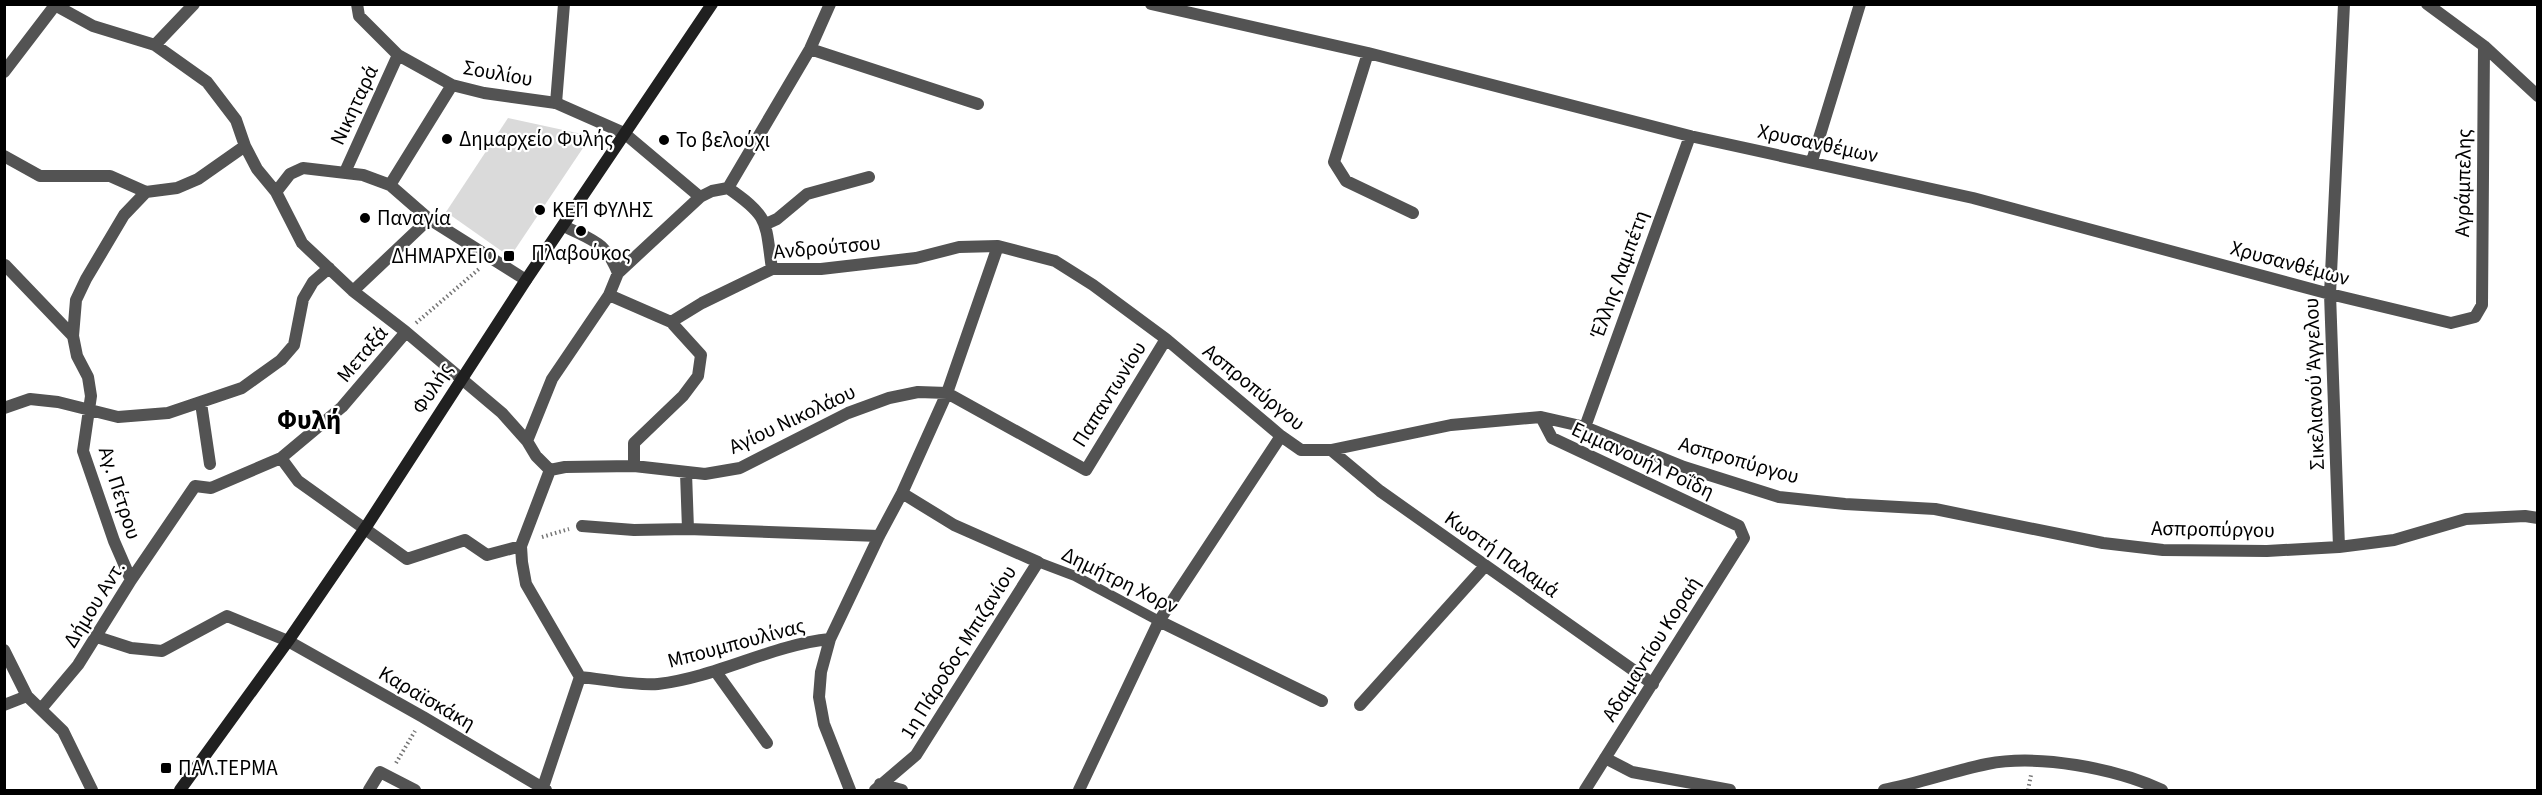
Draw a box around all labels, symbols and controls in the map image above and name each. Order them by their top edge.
street label: Σουλίου [461,52,535,94]
street label: Νικηταρά [322,60,386,150]
street label: Χρυσανθέμων [1755,116,1881,170]
place label: Δημαρχείο Φυλής [459,124,613,154]
place label: Το βελούχι [676,125,770,155]
street label: Αγράμπελης [2447,129,2479,237]
marker: Δημαρχείο Φυλής [440,132,454,146]
marker: Το βελούχι [657,133,671,147]
place label: ΚΕΠ ΦΥΛΗΣ [552,195,653,225]
place label: Παναγία [377,203,451,233]
marker: ΚΕΠ ΦΥΛΗΣ [533,203,547,217]
street label: Έλλης Λαμπέτη [1582,206,1656,343]
marker: Παναγία [358,211,372,225]
marker: Πλαβούκος [574,224,588,238]
street label: Ανδρούτσου [772,227,882,267]
street label: Χρυσανθέμων [2227,233,2353,293]
place label: Πλαβούκος [531,238,631,268]
place label: ΔΗΜΑΡΧΕΙΟ [392,241,497,271]
marker: ΔΗΜΑΡΧΕΙΟ [502,249,516,263]
street label: Σικελιανού Άγγελου [2296,297,2332,471]
street label: Μεταξά [329,319,395,389]
street label: Παπαντωνίου [1065,335,1153,453]
street label: Ασπροπύργου [1196,336,1312,438]
street label: Φυλής [404,356,460,420]
street label: Αγίου Νικολάου [724,376,860,462]
district label: Φυλή [277,401,341,440]
street label: Εμμανουήλ Ροΐδη [1567,414,1719,506]
street label: Ασπροπύργου [1675,429,1803,491]
street label: Αγ. Πέτρου [91,443,149,543]
street label: Κωστή Παλαμά [1438,503,1566,605]
street label: Ασπροπύργου [2151,513,2275,545]
street label: Δημήτρη Χορν [1057,539,1183,621]
street label: Δήμου Αντ. [55,555,133,653]
street label: 1η Πάροδος Μπιζανίου [892,559,1024,745]
street label: Αδαμαντίου Κοραή [1594,571,1708,727]
street label: Μπουμπουλίνας [664,610,808,676]
street label: Καραϊσκάκη [373,658,481,738]
place label: ΠΑΛ.ΤΕΡΜΑ [178,753,278,783]
marker: ΠΑΛ.ΤΕΡΜΑ [159,761,173,775]

